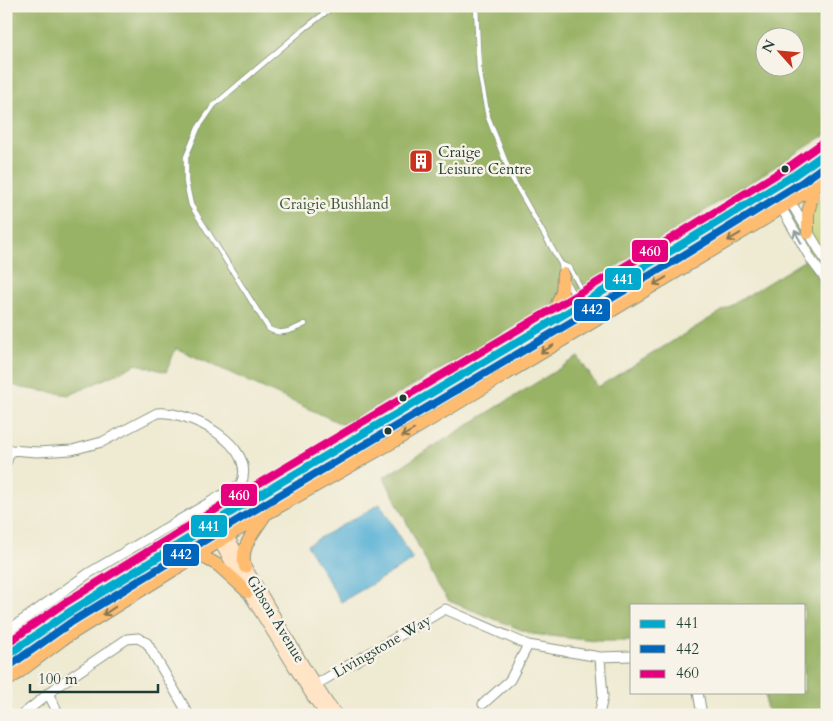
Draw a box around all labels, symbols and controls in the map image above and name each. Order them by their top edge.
north arrow [756,28,806,78]
text: N [758,37,780,56]
place label: Craige Leisure Centre [438,142,532,179]
building icon: Craige Leisure Centre [408,148,434,174]
unlabelled marker [780,164,790,174]
park label: Craigie Bushland [279,194,389,214]
one-way arrow [793,230,803,245]
one-way arrow [727,232,741,242]
line badge: 460 [631,239,669,263]
text: 460 [639,242,661,261]
line badge: 441 [604,267,642,291]
text: 441 [612,270,634,289]
one-way arrow [654,276,668,286]
line badge: 442 [573,298,611,322]
text: 442 [581,300,603,319]
one-way arrow [541,344,555,354]
unlabelled marker [398,393,408,403]
unlabelled marker [383,426,393,436]
one-way arrow [401,428,415,438]
line badge: 460 [220,483,258,507]
text: 460 [228,486,250,505]
line badge: 441 [190,514,228,538]
text: 441 [198,517,220,536]
line badge: 442 [162,543,200,567]
text: 442 [170,545,192,564]
street label: Gibson Avenue [242,572,310,667]
legend [630,604,806,694]
one-way arrow [102,606,116,616]
street label: Livingstone Way [329,610,435,682]
text: 441 [676,613,699,633]
text: 442 [676,639,699,659]
scale bar [30,661,158,693]
text: 460 [676,663,699,683]
text: 100 m [38,669,78,689]

